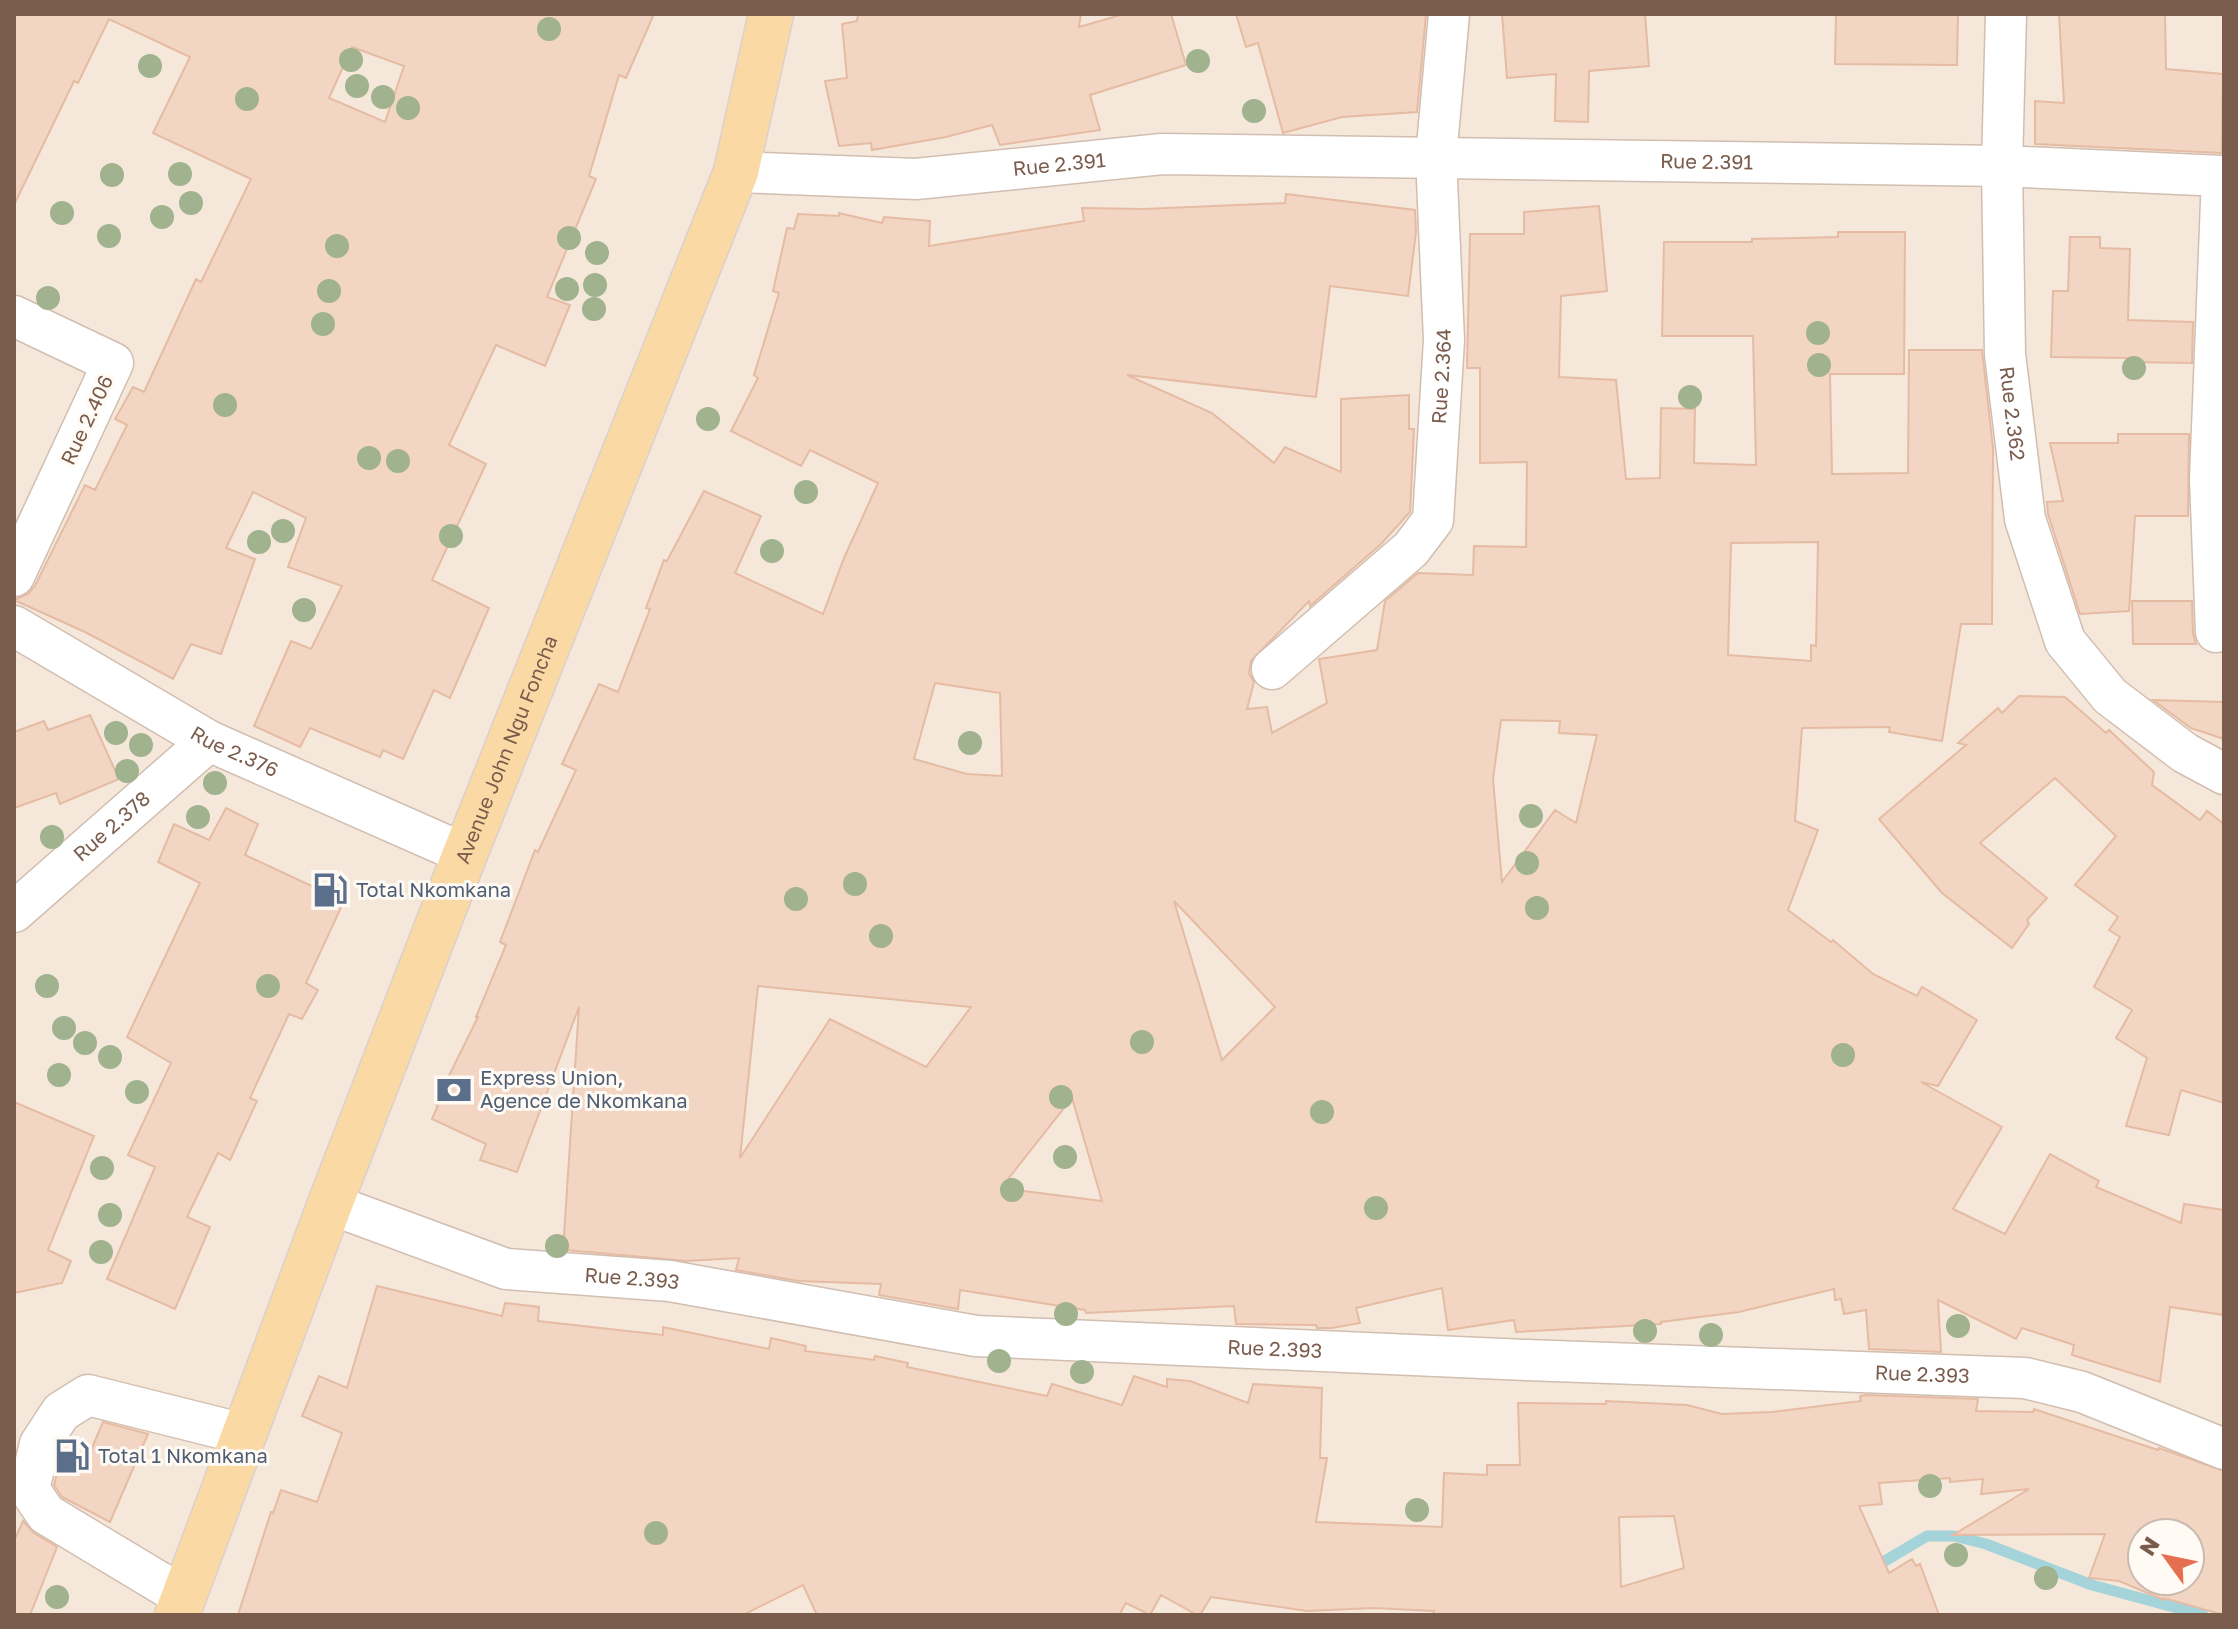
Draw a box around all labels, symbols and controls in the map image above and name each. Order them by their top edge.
street label: Rue 2.391 [1012,147,1107,180]
street label: Rue 2.391 [1660,148,1754,173]
street label: Rue 2.364 [1426,328,1455,425]
street label: Rue 2.362 [1996,365,2031,462]
street label: Rue 2.406 [55,371,117,468]
street label: Avenue John Ngu Foncha [449,632,562,867]
street label: Rue 2.376 [187,720,282,781]
street label: Rue 2.378 [68,786,154,866]
fuel station icon: Total Nkomkana [311,871,349,909]
place label: Total Nkomkana [356,877,511,901]
place label: Express Union, Agence de Nkomkana [480,1065,688,1112]
bank icon: Express Union, Agence de Nkomkana [435,1071,473,1109]
street label: Rue 2.393 [584,1262,682,1294]
street label: Rue 2.393 [1227,1334,1323,1362]
street label: Rue 2.393 [1874,1360,1970,1387]
fuel station icon: Total 1 Nkomkana [53,1437,91,1475]
place label: Total 1 Nkomkana [98,1443,268,1467]
north arrow [2126,1517,2206,1597]
text: N [2133,1531,2165,1560]

